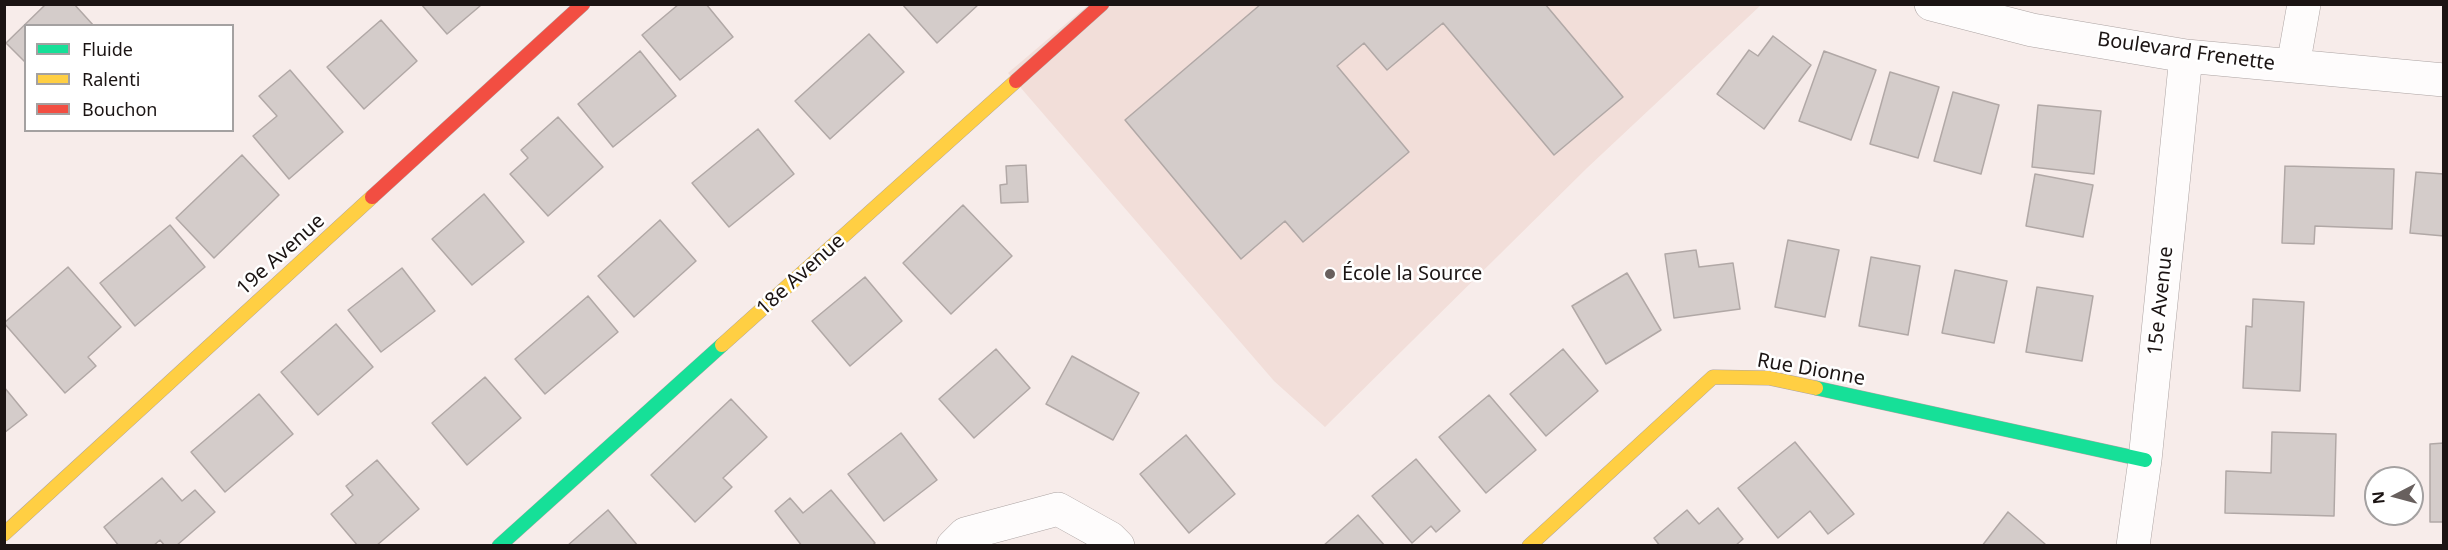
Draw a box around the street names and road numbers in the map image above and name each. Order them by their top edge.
street label: Boulevard Frenette [2096,28,2276,76]
street label: 19e Avenue [232,209,330,301]
street label: 18e Avenue [752,229,850,321]
street label: 15e Avenue [2143,245,2179,357]
street label: Rue Dionne [1755,349,1867,391]

